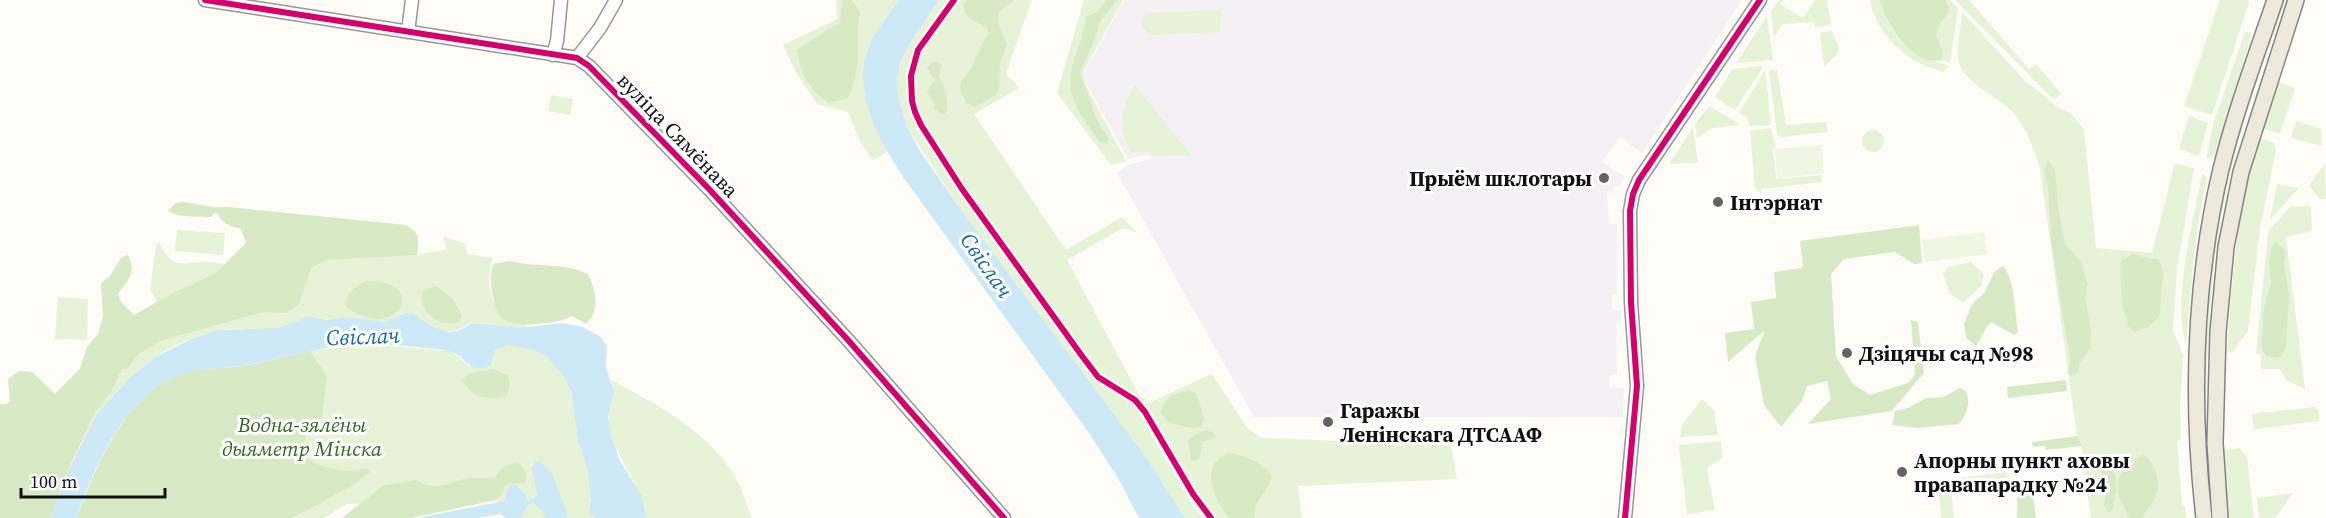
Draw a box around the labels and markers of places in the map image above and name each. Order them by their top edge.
place label: Прыём шклотары [1409,164,1592,193]
marker: Прыём шклотары [1597,171,1611,185]
place label: Інтэрнат [1730,188,1822,217]
marker: Інтэрнат [1711,195,1725,209]
place label: Дзіцячы сад №98 [1859,339,2034,368]
marker: Дзіцячы сад №98 [1840,346,1854,360]
place label: Гаражы Ленінскага ДТСААФ [1340,396,1542,449]
marker: Гаражы Ленінскага ДТСААФ [1321,415,1335,429]
place label: Апорны пункт аховы правапарадку №24 [1914,446,2130,499]
marker: Апорны пункт аховы правапарадку №24 [1895,465,1909,479]

